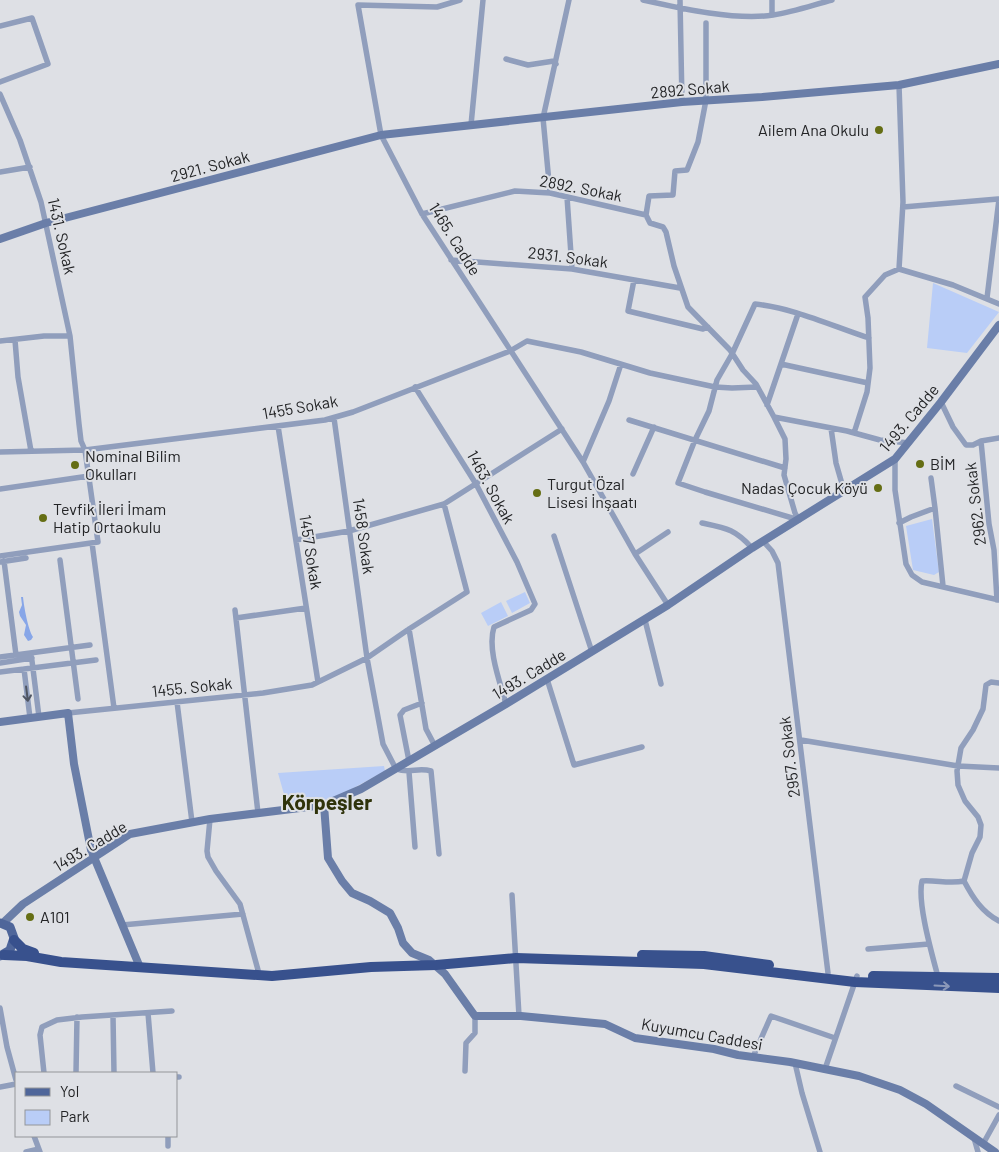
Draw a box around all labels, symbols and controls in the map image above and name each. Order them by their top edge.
street label: 2892 Sokak [650,76,730,101]
place label: Ailem Ana Okulu [758,120,869,139]
marker: Ailem Ana Okulu [873,124,885,136]
street label: 2921. Sokak [168,146,251,185]
street label: 2892. Sokak [538,170,624,205]
street label: 1431. Sokak [44,196,81,276]
street label: 1465. Cadde [426,199,485,279]
street label: 2931. Sokak [527,242,609,271]
street label: 1493. Cadde [875,380,942,455]
street label: 1455 Sokak [261,391,339,422]
place label: Nominal Bilim Okulları [85,446,181,483]
street label: 1463. Sokak [464,447,519,527]
place label: BİM [930,454,956,473]
marker: BİM [914,458,926,470]
marker: Nominal Bilim Okulları [69,459,81,471]
street label: 2962. Sokak [960,461,989,547]
place label: Turgut Özal Lisesi İnşaatı [547,474,637,511]
place label: Nadas Çocuk Köyü [741,478,868,497]
marker: Nadas Çocuk Köyü [872,482,884,494]
marker: Turgut Özal Lisesi İnşaatı [531,487,543,499]
street label: 1458 Sokak [350,497,379,575]
place label: Tevfik İleri İmam Hatip Ortaokulu [53,499,166,536]
marker: Tevfik İleri İmam Hatip Ortaokulu [37,512,49,524]
street label: 1457 Sokak [296,513,327,591]
street label: 1493. Cadde [489,644,569,703]
street label: 1455. Sokak [151,673,233,700]
one-way arrow [22,685,32,701]
street label: 2957. Sokak [774,715,803,799]
district label: Körpeşler [282,789,372,814]
street label: 1493. Cadde [50,816,130,875]
place label: A101 [40,907,70,926]
marker: A101 [24,911,36,923]
one-way arrow [934,982,950,991]
street label: Kuyumcu Caddesi [640,1013,764,1054]
legend [15,1072,178,1137]
text: Yol [60,1082,79,1100]
text: Park [60,1107,90,1125]

